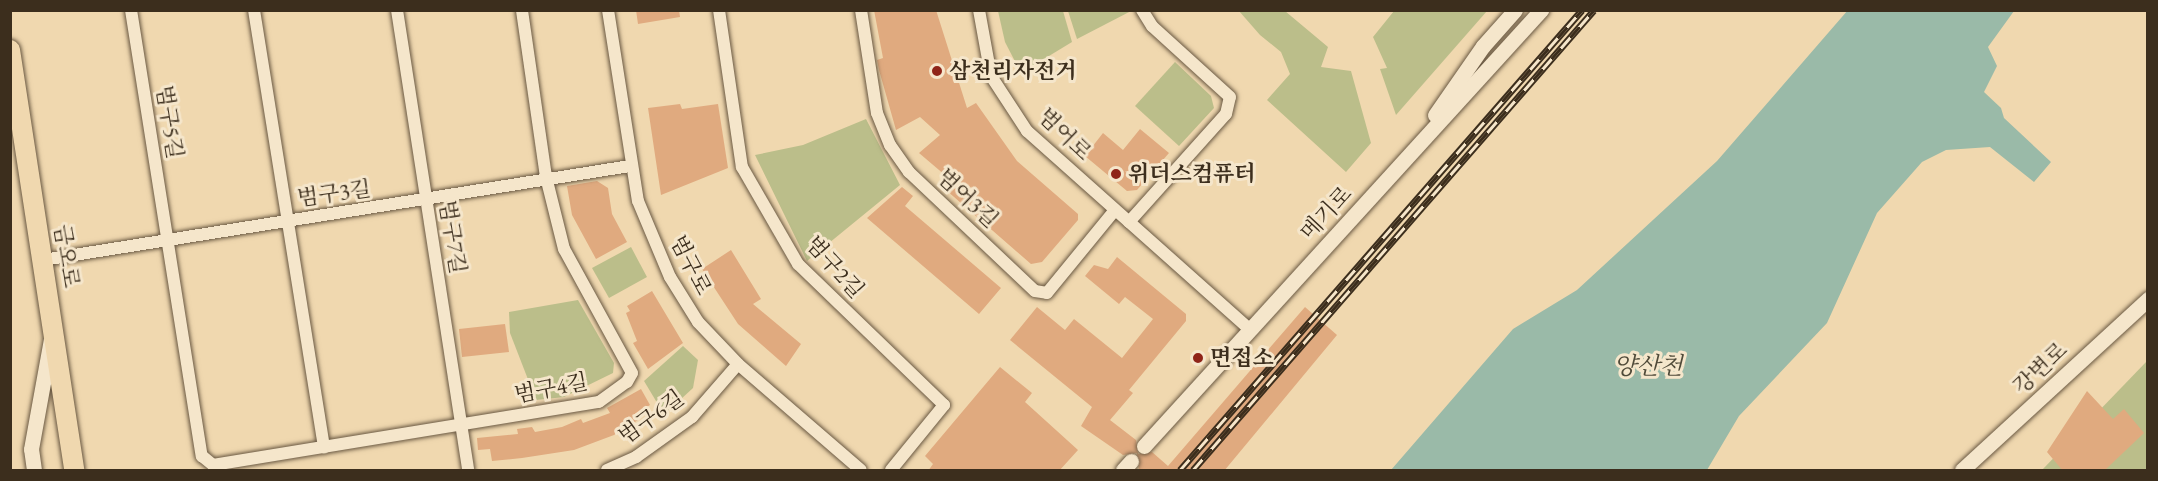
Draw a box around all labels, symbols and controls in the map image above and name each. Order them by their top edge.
place label: 삼천리자전거 [949,58,1077,84]
marker: 삼천리자전거 [930,64,944,78]
street label: 범구5길 [151,83,189,161]
street label: 범어로 [1033,102,1097,166]
place label: 위더스컴퓨터 [1128,161,1256,187]
street label: 범어3길 [932,163,1004,233]
marker: 위더스컴퓨터 [1109,167,1123,181]
street label: 범구3길 [295,175,373,211]
street label: 메기로 [1295,181,1357,245]
street label: 범구7길 [434,198,472,276]
street label: 금오로 [49,222,85,290]
street label: 범구로 [665,231,717,299]
street label: 범구2길 [800,231,870,303]
street label: 강변로 [2008,337,2072,399]
place label: 면접소 [1210,345,1274,371]
marker: 면접소 [1191,351,1205,365]
water label: 양산천 [1613,352,1683,380]
street label: 범구4길 [512,368,590,408]
street label: 범구6길 [613,384,689,450]

